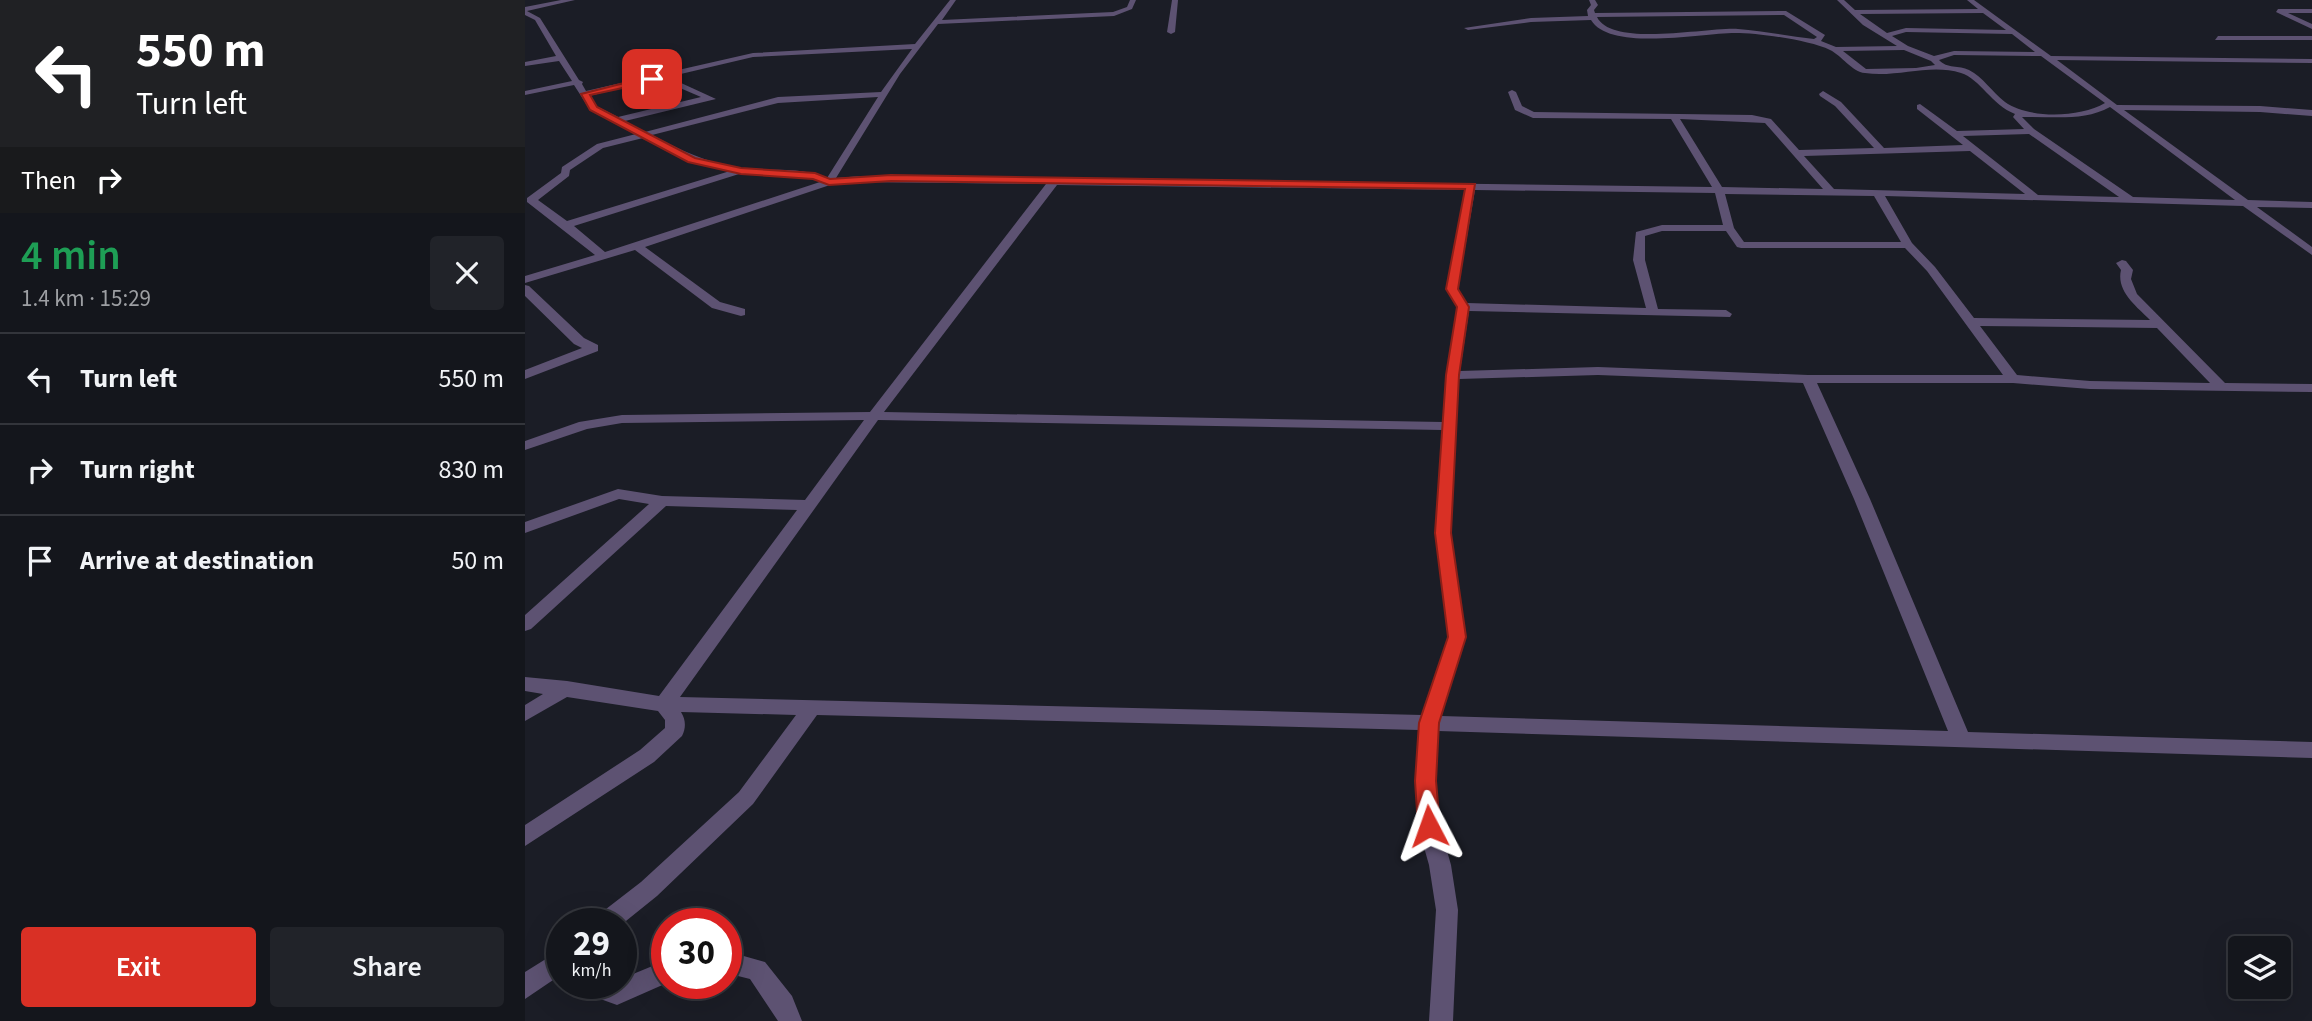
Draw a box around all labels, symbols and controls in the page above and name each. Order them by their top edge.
text: 550 m [136,16,265,86]
icon: left [21,28,112,119]
pin [622,49,682,109]
icon: arrive [633,60,671,98]
text: Turn left [136,81,247,127]
icon: right [90,161,128,199]
text: Then [21,162,76,199]
text: 4 min [21,226,121,286]
button: close [430,236,504,310]
text: 1.4 km · 15:29 [21,282,151,315]
icon: left [21,360,59,398]
text: Turn left [80,360,177,397]
text: 550 m [438,360,504,397]
icon: right [21,451,59,489]
text: Turn right [80,451,195,488]
text: 830 m [438,451,504,488]
icon: arrive [21,542,59,580]
text: Arrive at destination [80,542,314,579]
text: 50 m [451,542,504,579]
position arrow [1392,789,1466,863]
speed limit sign: 30 [651,908,742,999]
text: 29 [573,919,610,969]
button: Exit [21,927,256,1007]
button: Share [270,927,504,1007]
map controls [2228,936,2291,999]
button: layers [2228,936,2291,999]
text: km/h [572,958,611,983]

